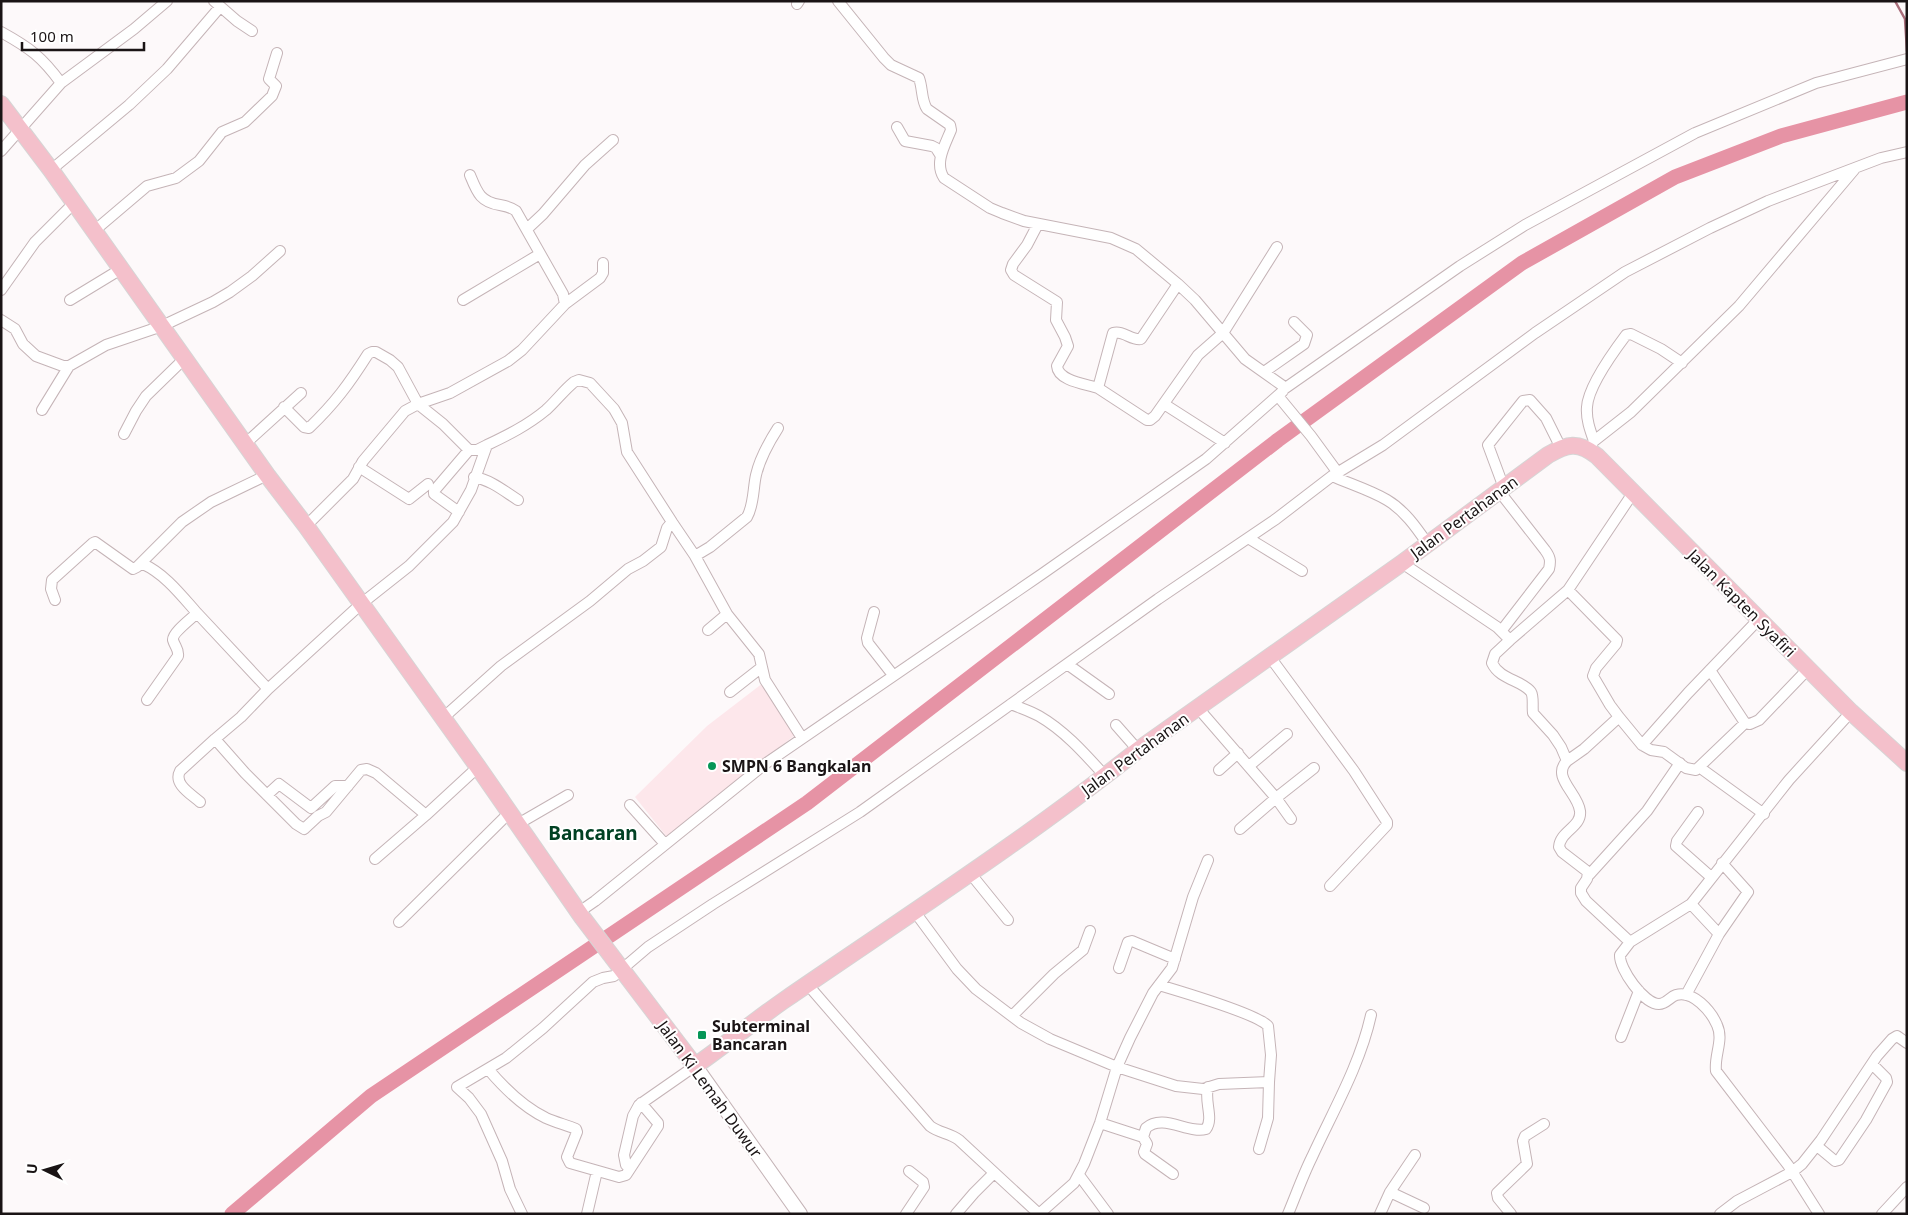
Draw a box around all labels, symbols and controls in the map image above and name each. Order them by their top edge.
scale bar [22,20,145,52]
text: 100 m [30,26,74,46]
street label: Jalan Pertahanan [1404,470,1522,565]
street label: Jalan Kapten Syafiri [1682,543,1801,662]
street label: Jalan Pertahanan [1075,707,1193,802]
place label: SMPN 6 Bangkalan [722,755,871,777]
marker: SMPN 6 Bangkalan [706,760,718,772]
district label: Bancaran [548,820,638,846]
street label: Jalan Ki Lemah Duwur [652,1014,768,1162]
place label: Subterminal Bancaran [712,1015,810,1055]
marker: Subterminal Bancaran [696,1029,708,1041]
north arrow [20,1145,70,1195]
text: U [22,1163,41,1175]

